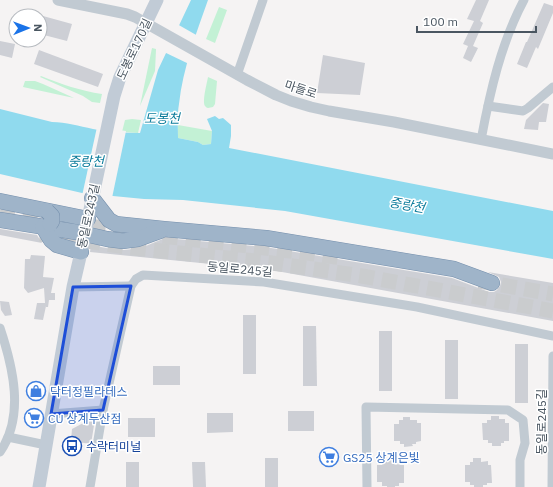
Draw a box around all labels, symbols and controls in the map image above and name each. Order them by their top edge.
north arrow [8,8,48,48]
scale bar [417,8,536,34]
text: 100 m [423,14,458,29]
street label: 도봉로170길 [113,16,155,82]
text: N [31,24,45,32]
street label: 마들로 [283,77,319,101]
water label: 도봉천 [144,110,181,127]
water label: 중랑천 [68,153,105,170]
street label: 동일로243길 [74,182,102,250]
water label: 중랑천 [388,194,427,217]
street label: 동일로245길 [207,259,273,279]
shop icon: 닥터정필라테스 [25,380,47,402]
place label: 닥터정필라테스 [50,384,127,399]
street label: 동일로245길 [534,389,549,455]
supermarket icon: CU 상계두산점 [23,407,45,429]
place label: CU 상계두산점 [48,411,122,426]
bus stop icon: 수락터미널 [61,435,83,457]
place label: 수락터미널 [86,439,141,454]
supermarket icon: GS25 상계은빛 [318,446,340,468]
place label: GS25 상계은빛 [343,450,420,465]

